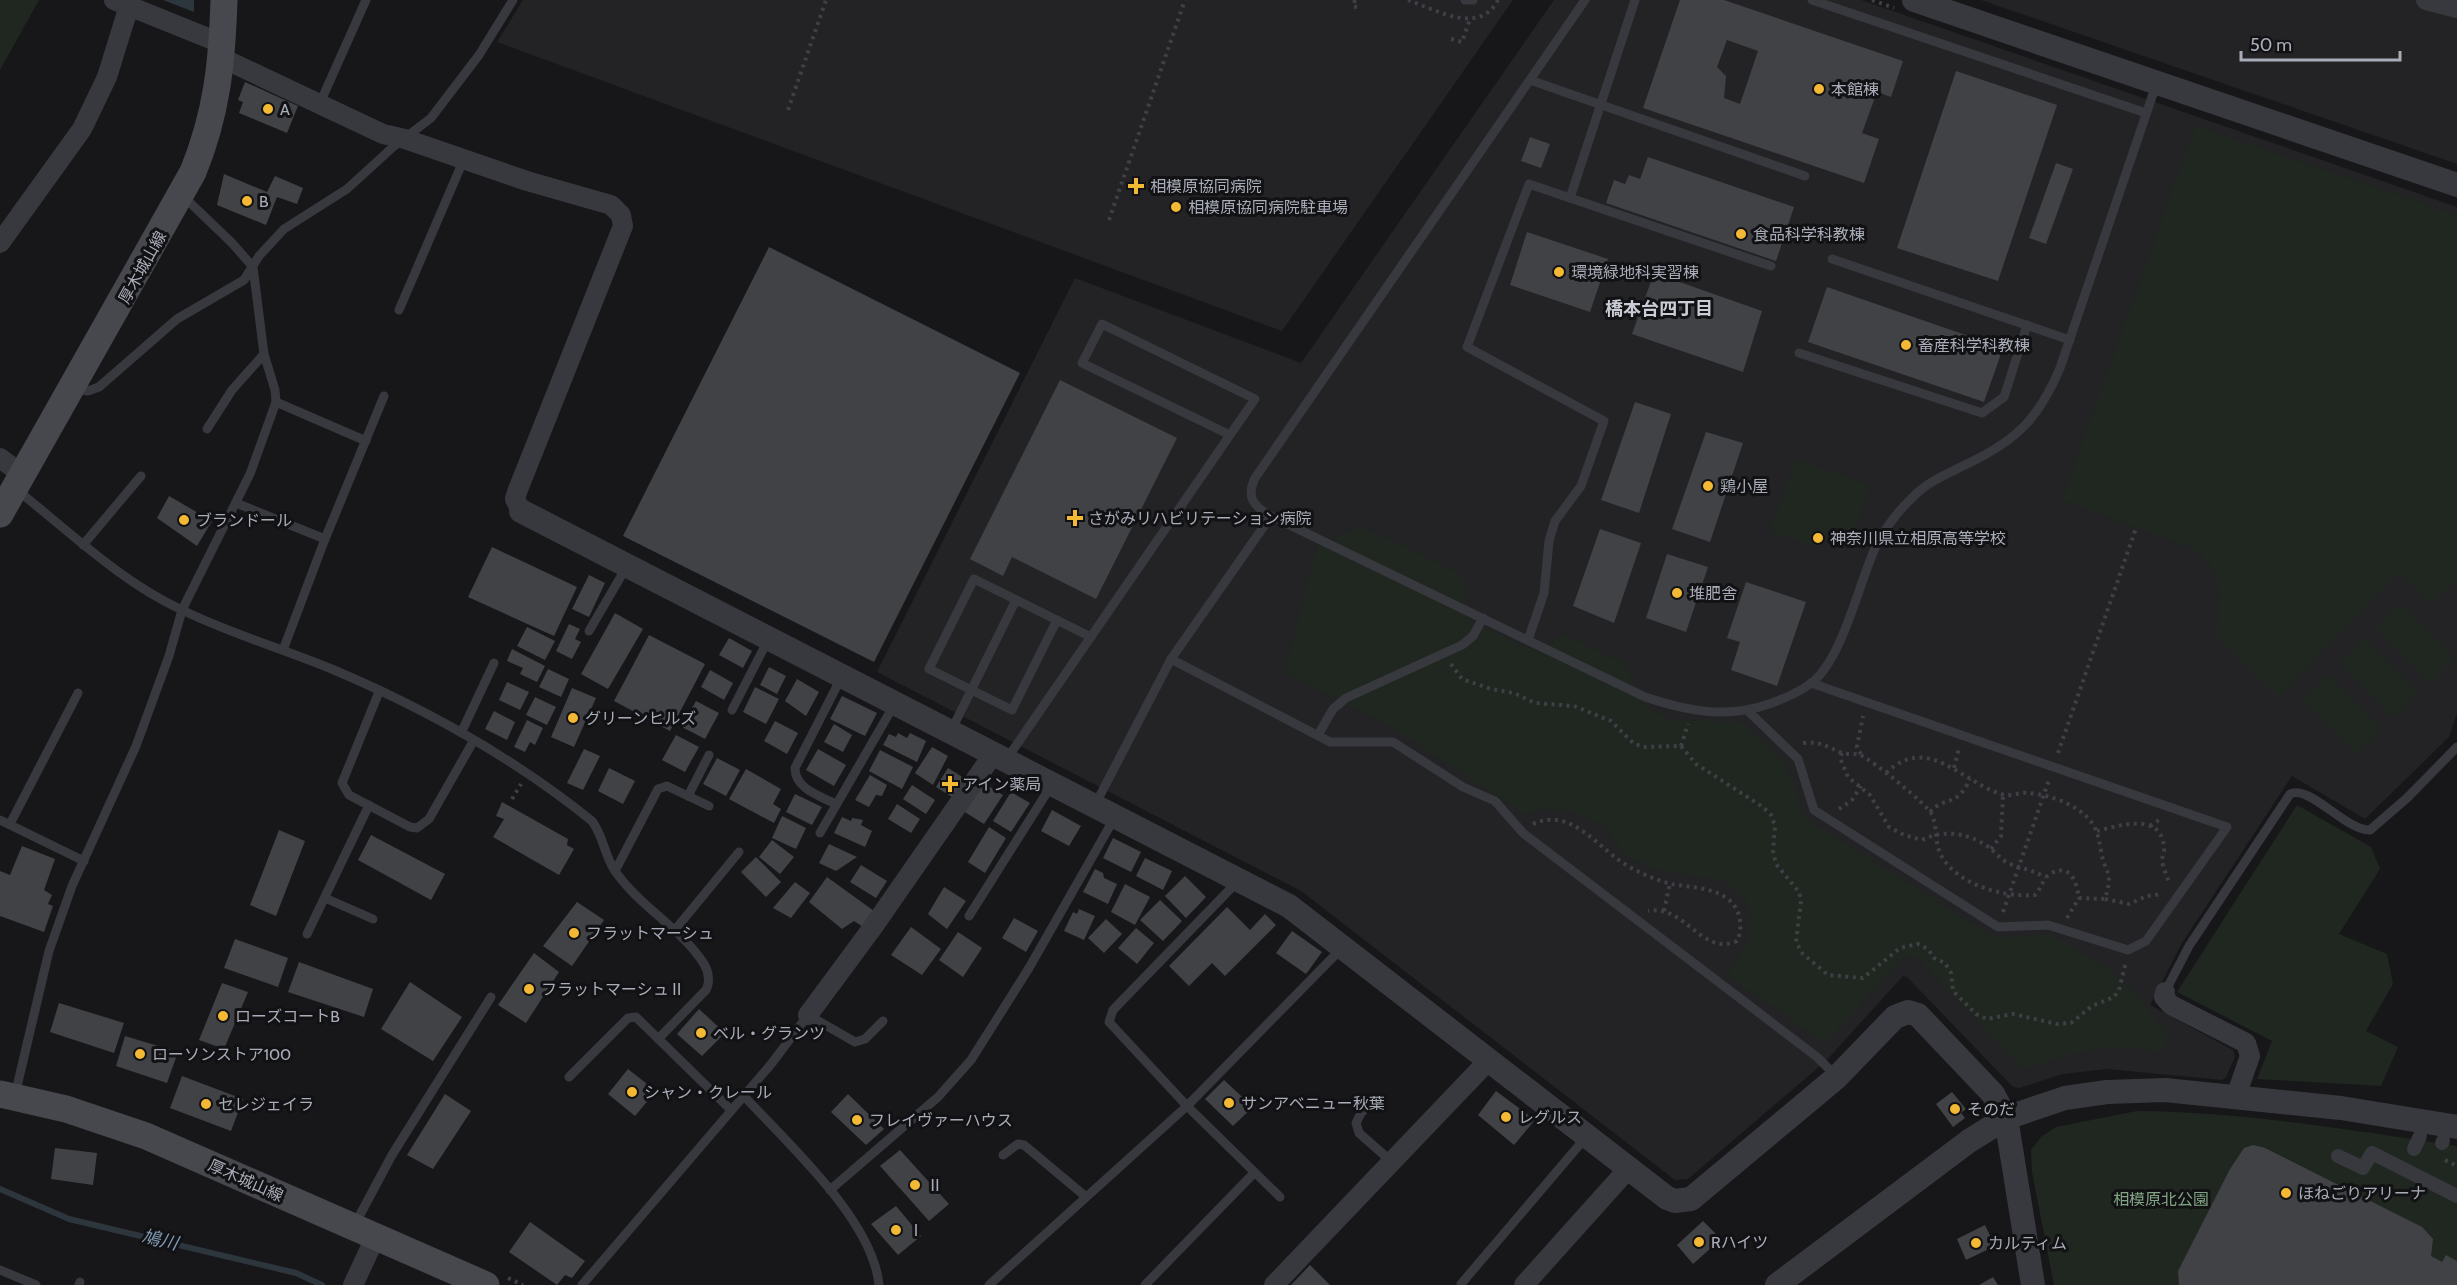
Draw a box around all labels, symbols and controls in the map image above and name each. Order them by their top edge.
scale bar [2241,24,2400,62]
text: 50 m [2250,34,2292,56]
place label: 本館棟 [1831,80,1879,99]
marker: 本館棟 [1812,82,1826,96]
place label: A [280,100,290,119]
marker: A [261,102,275,116]
marker: 相模原協同病院 [1127,177,1145,195]
place label: 相模原協同病院 [1150,177,1262,196]
place label: B [259,192,269,211]
marker: B [240,194,254,208]
place label: 相模原協同病院駐車場 [1188,198,1348,217]
marker: 相模原協同病院駐車場 [1169,200,1183,214]
place label: 食品科学科教棟 [1753,225,1865,244]
marker: 食品科学科教棟 [1734,227,1748,241]
street label: 厚木城山線 [115,228,170,307]
place label: 環境緑地科実習棟 [1571,263,1699,282]
marker: 環境緑地科実習棟 [1552,265,1566,279]
district label: 橋本台四丁目 [1605,298,1713,320]
place label: 畜産科学科教棟 [1918,336,2030,355]
marker: 畜産科学科教棟 [1899,338,1913,352]
place label: 鶏小屋 [1720,477,1768,496]
marker: 鶏小屋 [1701,479,1715,493]
marker: さがみリハビリテーション病院 [1066,509,1084,527]
place label: さがみリハビリテーション病院 [1088,509,1312,528]
place label: ブランドール [196,511,292,530]
marker: ブランドール [177,513,191,527]
place label: 神奈川県立相原高等学校 [1830,529,2006,548]
marker: 神奈川県立相原高等学校 [1811,531,1825,545]
place label: 堆肥舎 [1689,584,1737,603]
marker: 堆肥舎 [1670,586,1684,600]
place label: グリーンヒルズ [585,709,696,728]
marker: グリーンヒルズ [566,711,580,725]
place label: アイン薬局 [962,775,1041,794]
marker: アイン薬局 [943,777,957,791]
place label: フラットマーシュ [586,924,714,943]
marker: フラットマーシュ [567,926,581,940]
place label: フラットマーシュⅡ [541,980,685,999]
marker: フラットマーシュⅡ [522,982,536,996]
place label: ローズコートB [235,1007,340,1026]
marker: ローズコートB [216,1009,230,1023]
place label: ベル・グランツ [713,1024,825,1043]
marker: ベル・グランツ [694,1026,708,1040]
place label: ローソンストア100 [152,1045,291,1064]
marker: ローソンストア100 [133,1047,147,1061]
place label: シャン・クレール [644,1083,772,1102]
marker: シャン・クレール [625,1085,639,1099]
place label: サンアベニュー秋葉 [1241,1094,1385,1113]
place label: セレジェイラ [218,1095,314,1114]
marker: サンアベニュー秋葉 [1222,1096,1236,1110]
marker: セレジェイラ [199,1097,213,1111]
place label: そのだ [1967,1100,2015,1119]
marker: そのだ [1948,1102,1962,1116]
place label: レグルス [1518,1108,1582,1127]
marker: レグルス [1499,1110,1513,1124]
place label: フレイヴァーハウス [869,1111,1013,1130]
marker: フレイヴァーハウス [850,1113,864,1127]
street label: 厚木城山線 [205,1156,286,1205]
place label: Ⅱ [927,1176,943,1195]
marker: Ⅱ [908,1178,922,1192]
place label: ほねごりアリーナ [2298,1184,2426,1203]
marker: ほねごりアリーナ [2279,1186,2293,1200]
park label: 相模原北公園 [2113,1190,2209,1209]
place label: Ⅰ [908,1221,924,1240]
marker: Ⅰ [889,1223,903,1237]
water label: 鳩川 [140,1225,182,1255]
place label: Rハイツ [1711,1233,1768,1252]
place label: カルティム [1988,1234,2067,1253]
marker: Rハイツ [1692,1235,1706,1249]
marker: カルティム [1969,1236,1983,1250]

